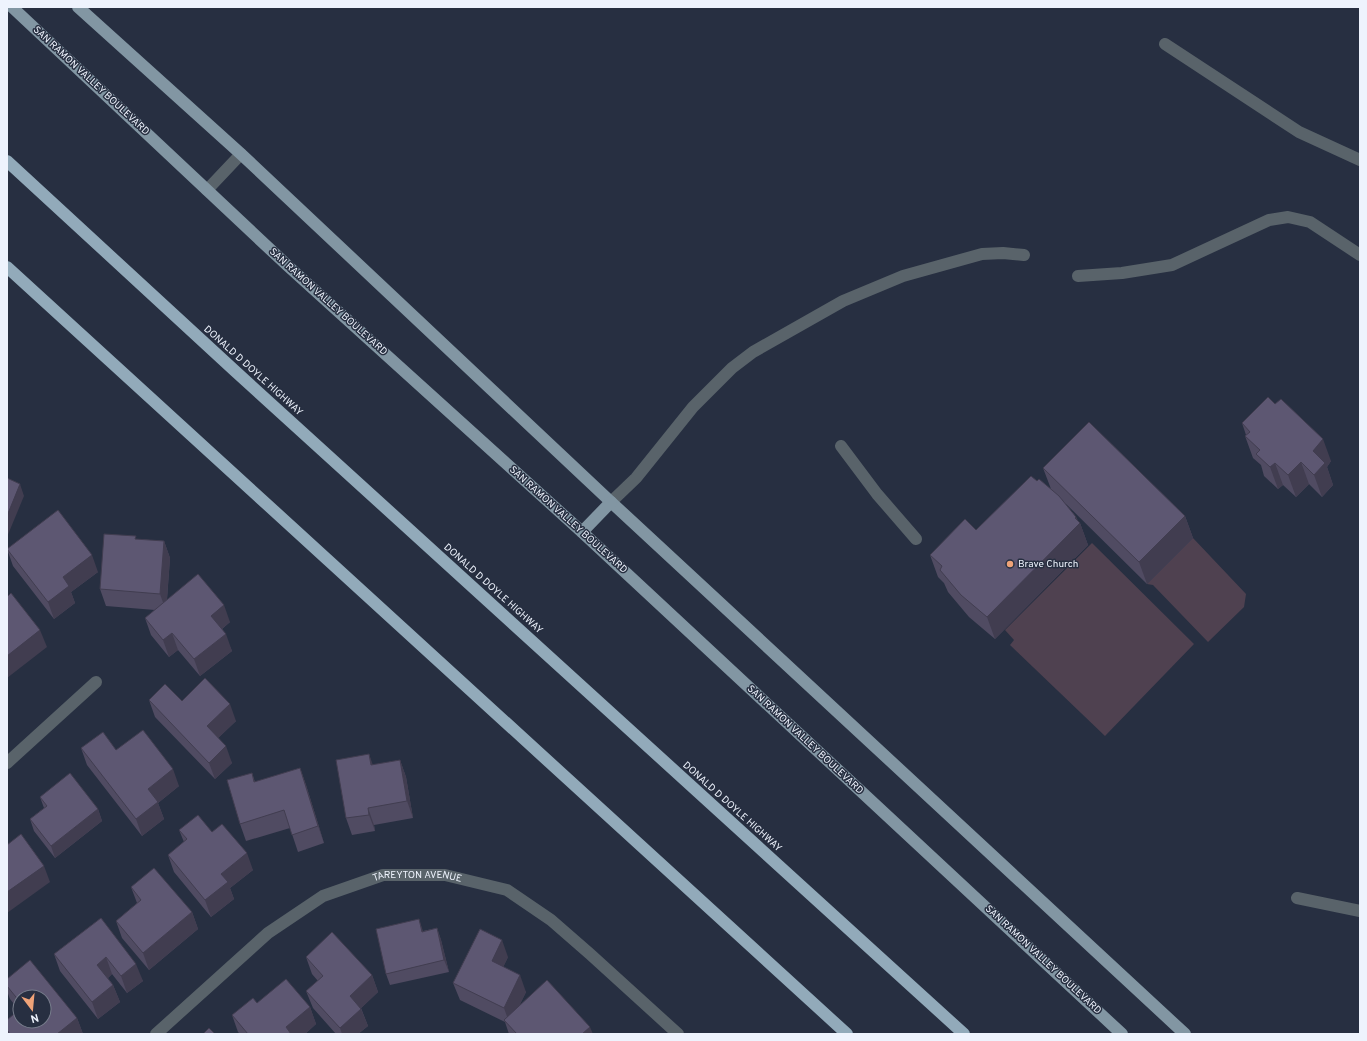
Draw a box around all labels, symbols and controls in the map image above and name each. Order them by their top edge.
street label: SAN RAMON VALLEY BOULEVARD [30,24,152,139]
street label: SAN RAMON VALLEY BOULEVARD [266,246,390,359]
street label: DONALD D DOYLE HIGHWAY [201,323,306,419]
street label: SAN RAMON VALLEY BOULEVARD [506,464,630,577]
street label: DONALD D DOYLE HIGHWAY [441,541,546,637]
place label: Brave Church [1018,558,1078,571]
marker: Brave Church [1005,559,1015,569]
street label: SAN RAMON VALLEY BOULEVARD [744,683,866,798]
street label: DONALD D DOYLE HIGHWAY [680,759,785,855]
street label: TAREYTON AVENUE [371,868,463,885]
street label: SAN RAMON VALLEY BOULEVARD [982,903,1104,1018]
north arrow [12,989,52,1029]
text: N [29,1010,40,1025]

